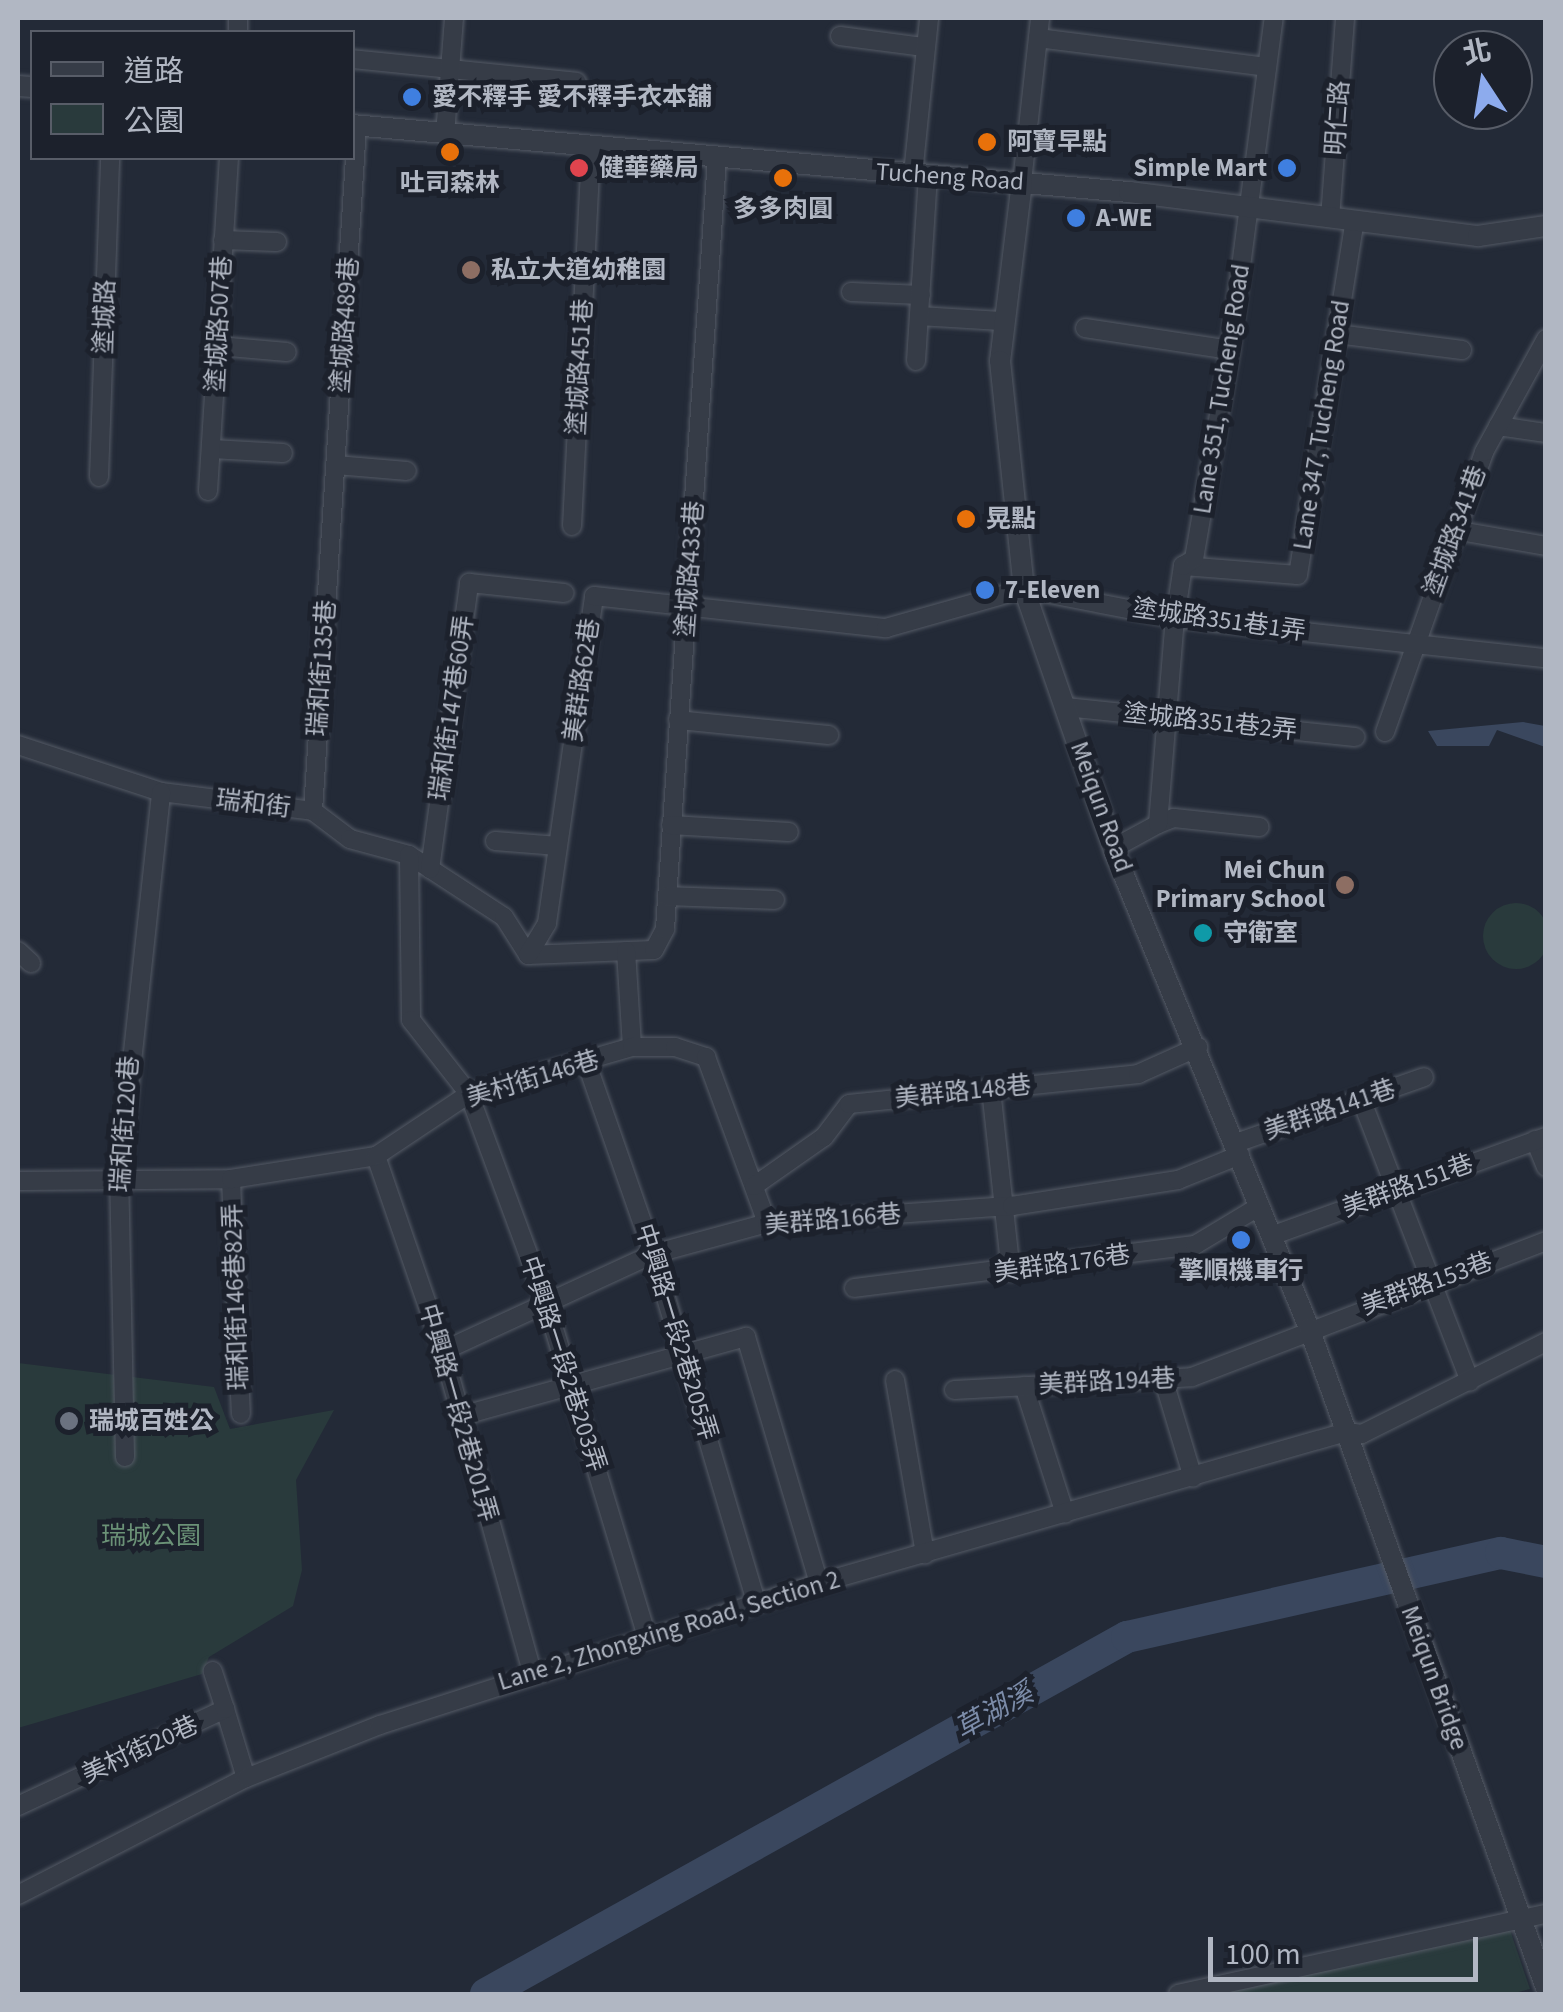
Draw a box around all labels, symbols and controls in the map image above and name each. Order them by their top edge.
legend [30,30,355,160]
north arrow [1433,30,1533,130]
text: 北 [1459,30,1495,75]
text: 道路 [124,50,184,93]
street label: 明仁路 [1320,80,1356,156]
place label: 愛不釋手 愛不釋手衣本舖 [432,82,712,112]
marker: 愛不釋手 愛不釋手衣本舖 [401,86,423,108]
text: 公園 [124,100,184,143]
place label: 阿寶早點 [1007,127,1107,157]
marker: 阿寶早點 [976,131,998,153]
marker: 吐司森林 [439,141,461,163]
place label: 健華藥局 [599,153,699,183]
place label: Simple Mart [1134,153,1267,183]
marker: 健華藥局 [568,157,590,179]
street label: Tucheng Road [875,157,1025,197]
marker: Simple Mart [1276,157,1298,179]
marker: 多多肉圓 [772,167,794,189]
place label: 吐司森林 [400,168,500,198]
place label: 多多肉圓 [733,194,833,224]
place label: A-WE [1096,203,1152,233]
marker: A-WE [1065,207,1087,229]
street label: 塗城路507巷 [200,255,238,393]
street label: 塗城路489巷 [325,255,365,395]
place label: 私立大道幼稚園 [491,255,666,285]
marker: 私立大道幼稚園 [460,259,482,281]
street label: Lane 351, Tucheng Road [1187,262,1257,516]
street label: 塗城路 [89,279,121,355]
street label: 塗城路451巷 [561,298,599,436]
street label: Lane 347, Tucheng Road [1287,298,1357,552]
street label: 塗城路341巷 [1417,461,1493,601]
street label: 塗城路433巷 [670,499,710,639]
place label: 晃點 [986,504,1036,534]
marker: 晃點 [955,508,977,530]
place label: 7-Eleven [1005,575,1100,605]
marker: 7-Eleven [974,579,996,601]
street label: 塗城路351巷1弄 [1130,593,1308,647]
street label: 瑞和街135巷 [302,598,342,738]
street label: 瑞和街147巷60弄 [424,613,480,803]
street label: 美群路62巷 [558,616,606,744]
street label: 塗城路351巷2弄 [1122,698,1298,746]
street label: Meiqun Road [1064,738,1138,876]
street label: 瑞和街 [214,785,292,823]
place label: Mei Chun Primary School [1156,856,1325,915]
marker: Mei Chun Primary School [1334,874,1356,896]
place label: 守衛室 [1223,918,1298,948]
marker: 守衛室 [1192,922,1214,944]
street label: 美村街146巷 [463,1045,603,1113]
street label: 瑞和街120巷 [105,1054,145,1194]
street label: 美群路148巷 [893,1070,1033,1114]
street label: 美群路141巷 [1260,1073,1400,1147]
street label: 美群路151巷 [1338,1148,1478,1224]
street label: 美群路166巷 [763,1199,903,1241]
street label: 瑞和街146巷82弄 [218,1203,254,1391]
street label: 中興路一段2巷205弄 [629,1220,723,1444]
marker: 擎順機車行 [1230,1229,1252,1251]
street label: 美群路176巷 [992,1240,1132,1288]
street label: 美群路153巷 [1357,1246,1497,1322]
street label: 中興路一段2巷203弄 [514,1253,612,1475]
place label: 擎順機車行 [1179,1256,1303,1286]
street label: 中興路一段2巷201弄 [413,1301,503,1525]
street label: 美群路194巷 [1038,1363,1176,1401]
place label: 瑞城百姓公 [89,1406,214,1436]
marker: 瑞城百姓公 [58,1410,80,1432]
park label: 瑞城公園 [101,1521,201,1551]
street label: Lane 2, Zhongxing Road, Section 2 [494,1565,844,1697]
street label: Meiqun Bridge [1394,1602,1474,1754]
water label: 草湖溪 [949,1676,1039,1746]
street label: 美村街20巷 [77,1710,203,1790]
scale bar [1213,1917,1483,1979]
text: 100 m [1225,1933,1301,1976]

